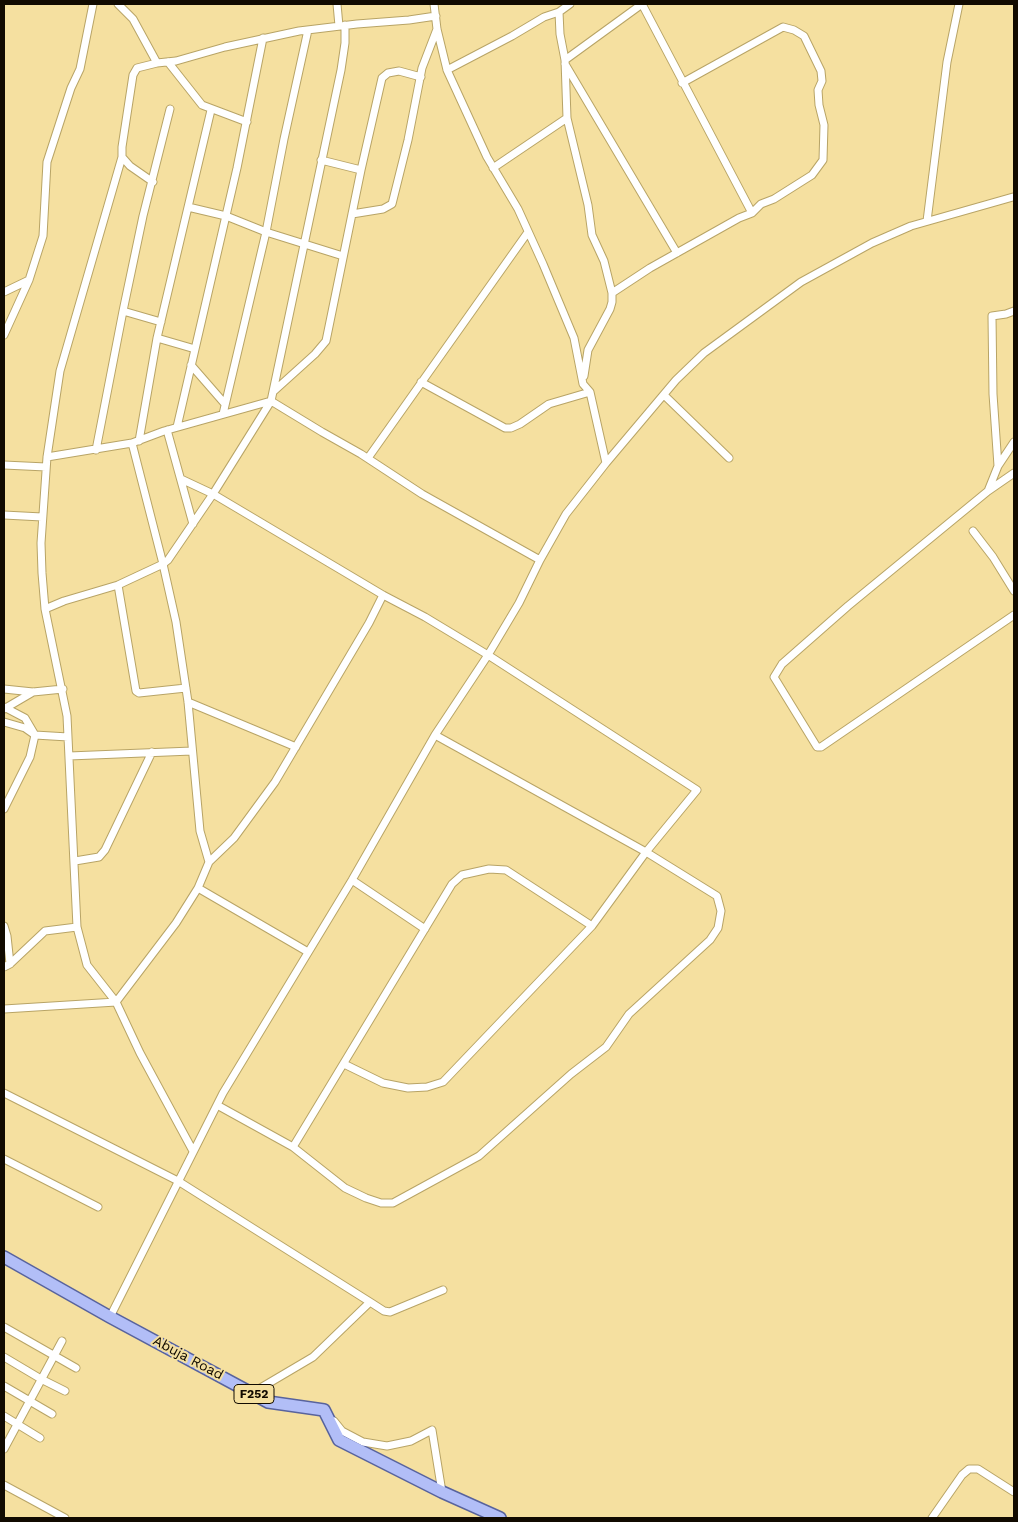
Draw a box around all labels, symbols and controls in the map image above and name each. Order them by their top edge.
street label: Abuja Road [150,1332,226,1384]
road number: F252 [234,1385,274,1404]

